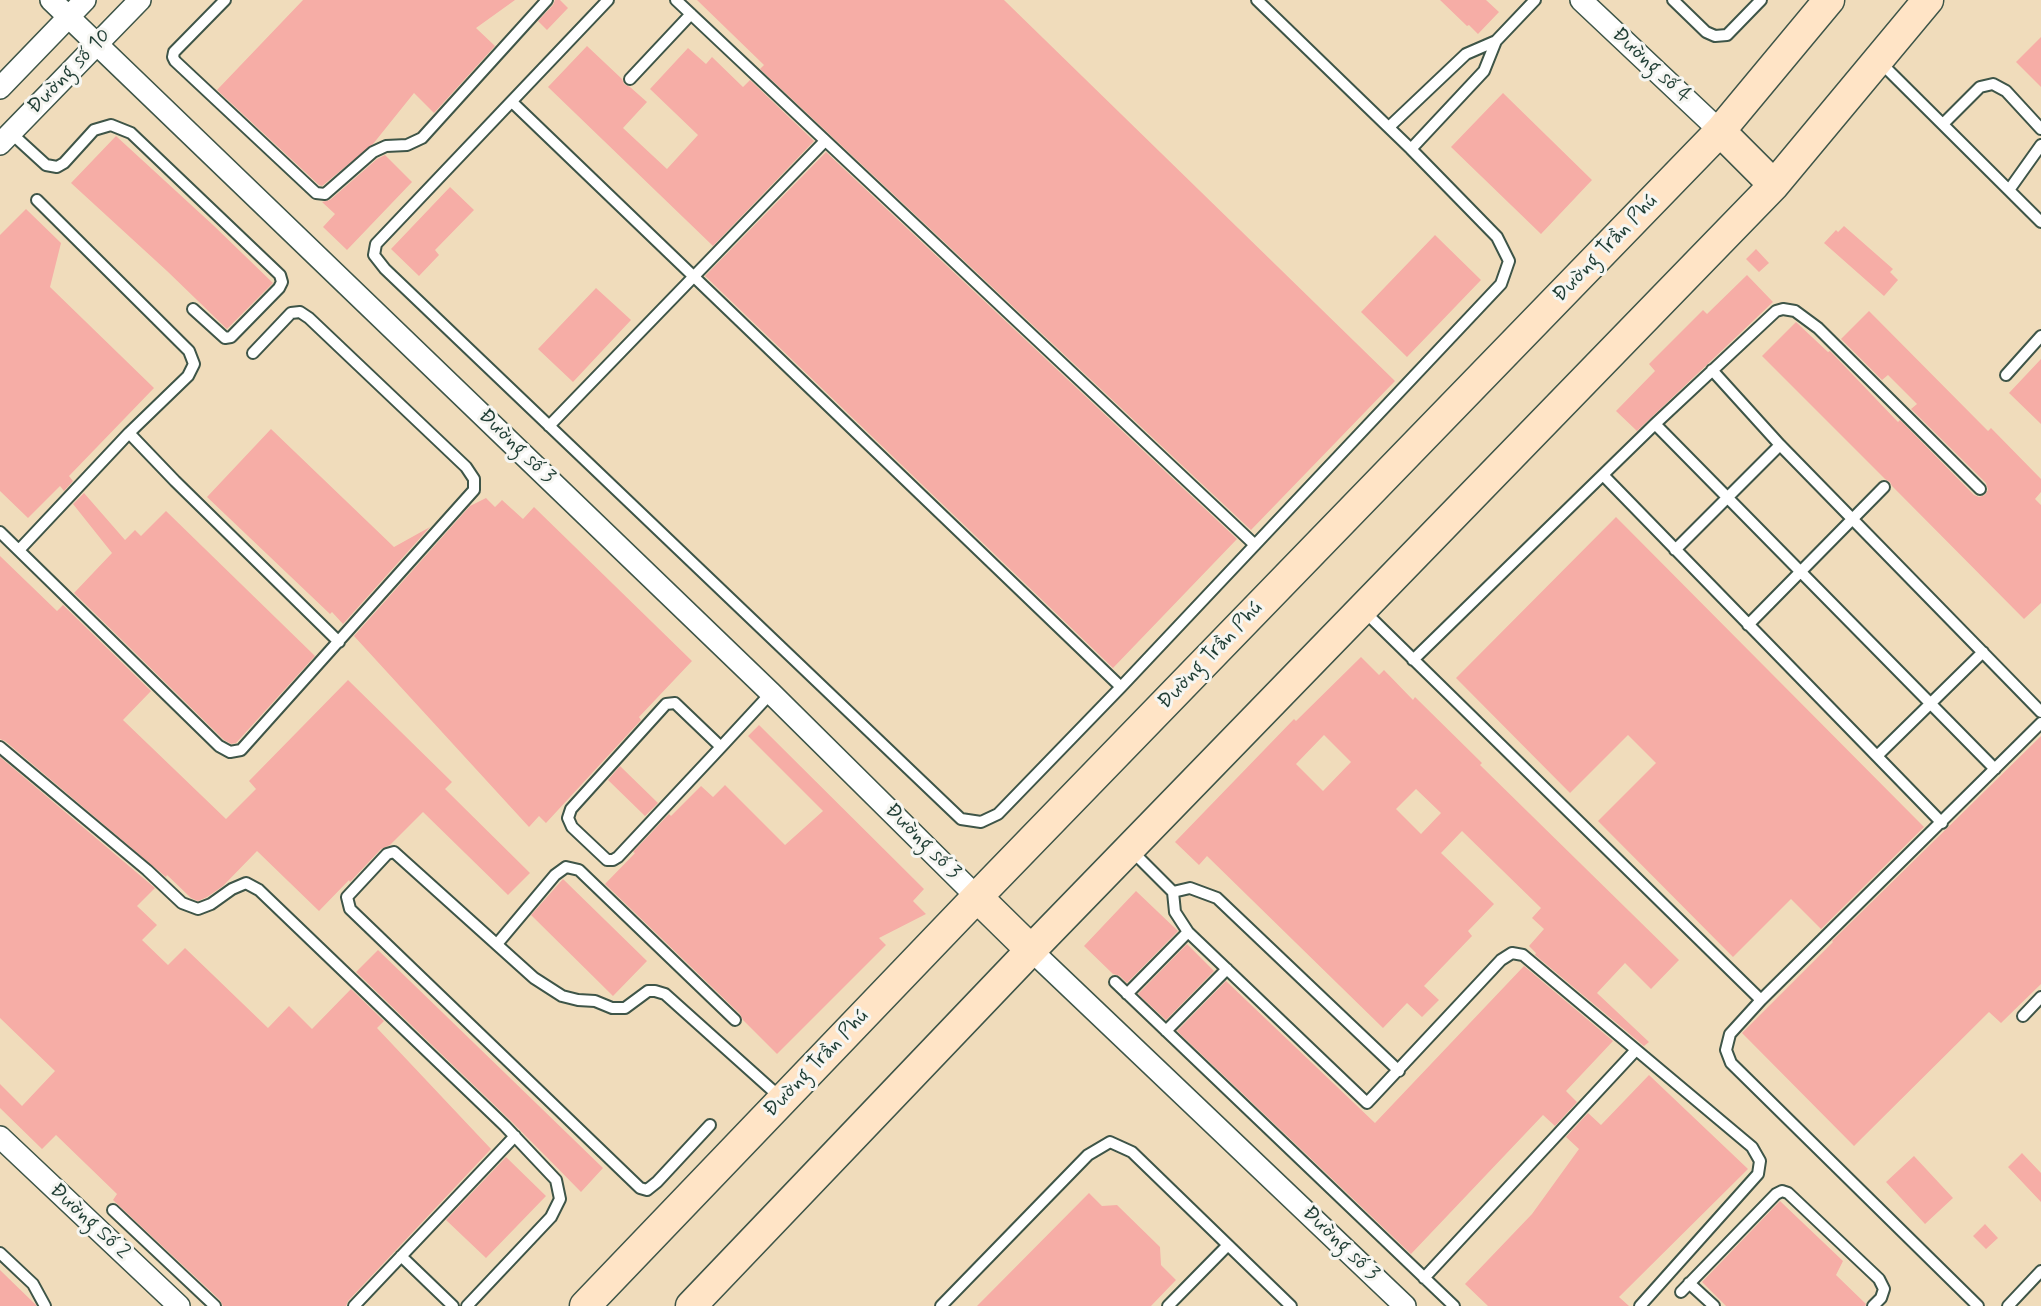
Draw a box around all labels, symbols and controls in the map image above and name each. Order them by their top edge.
street label: Đường số 4 [1606,23,1696,109]
street label: Đường số 10 [23,24,117,120]
street label: Đường Trần Phú [1548,190,1664,308]
street label: Đường số 3 [472,404,560,490]
street label: Đường Trần Phú [1153,597,1269,715]
street label: Đường số 3 [879,799,965,885]
street label: Đường Trần Phú [759,1005,875,1123]
street label: Đường Số 2 [44,1179,134,1265]
street label: Đường số 3 [1296,1201,1384,1287]

